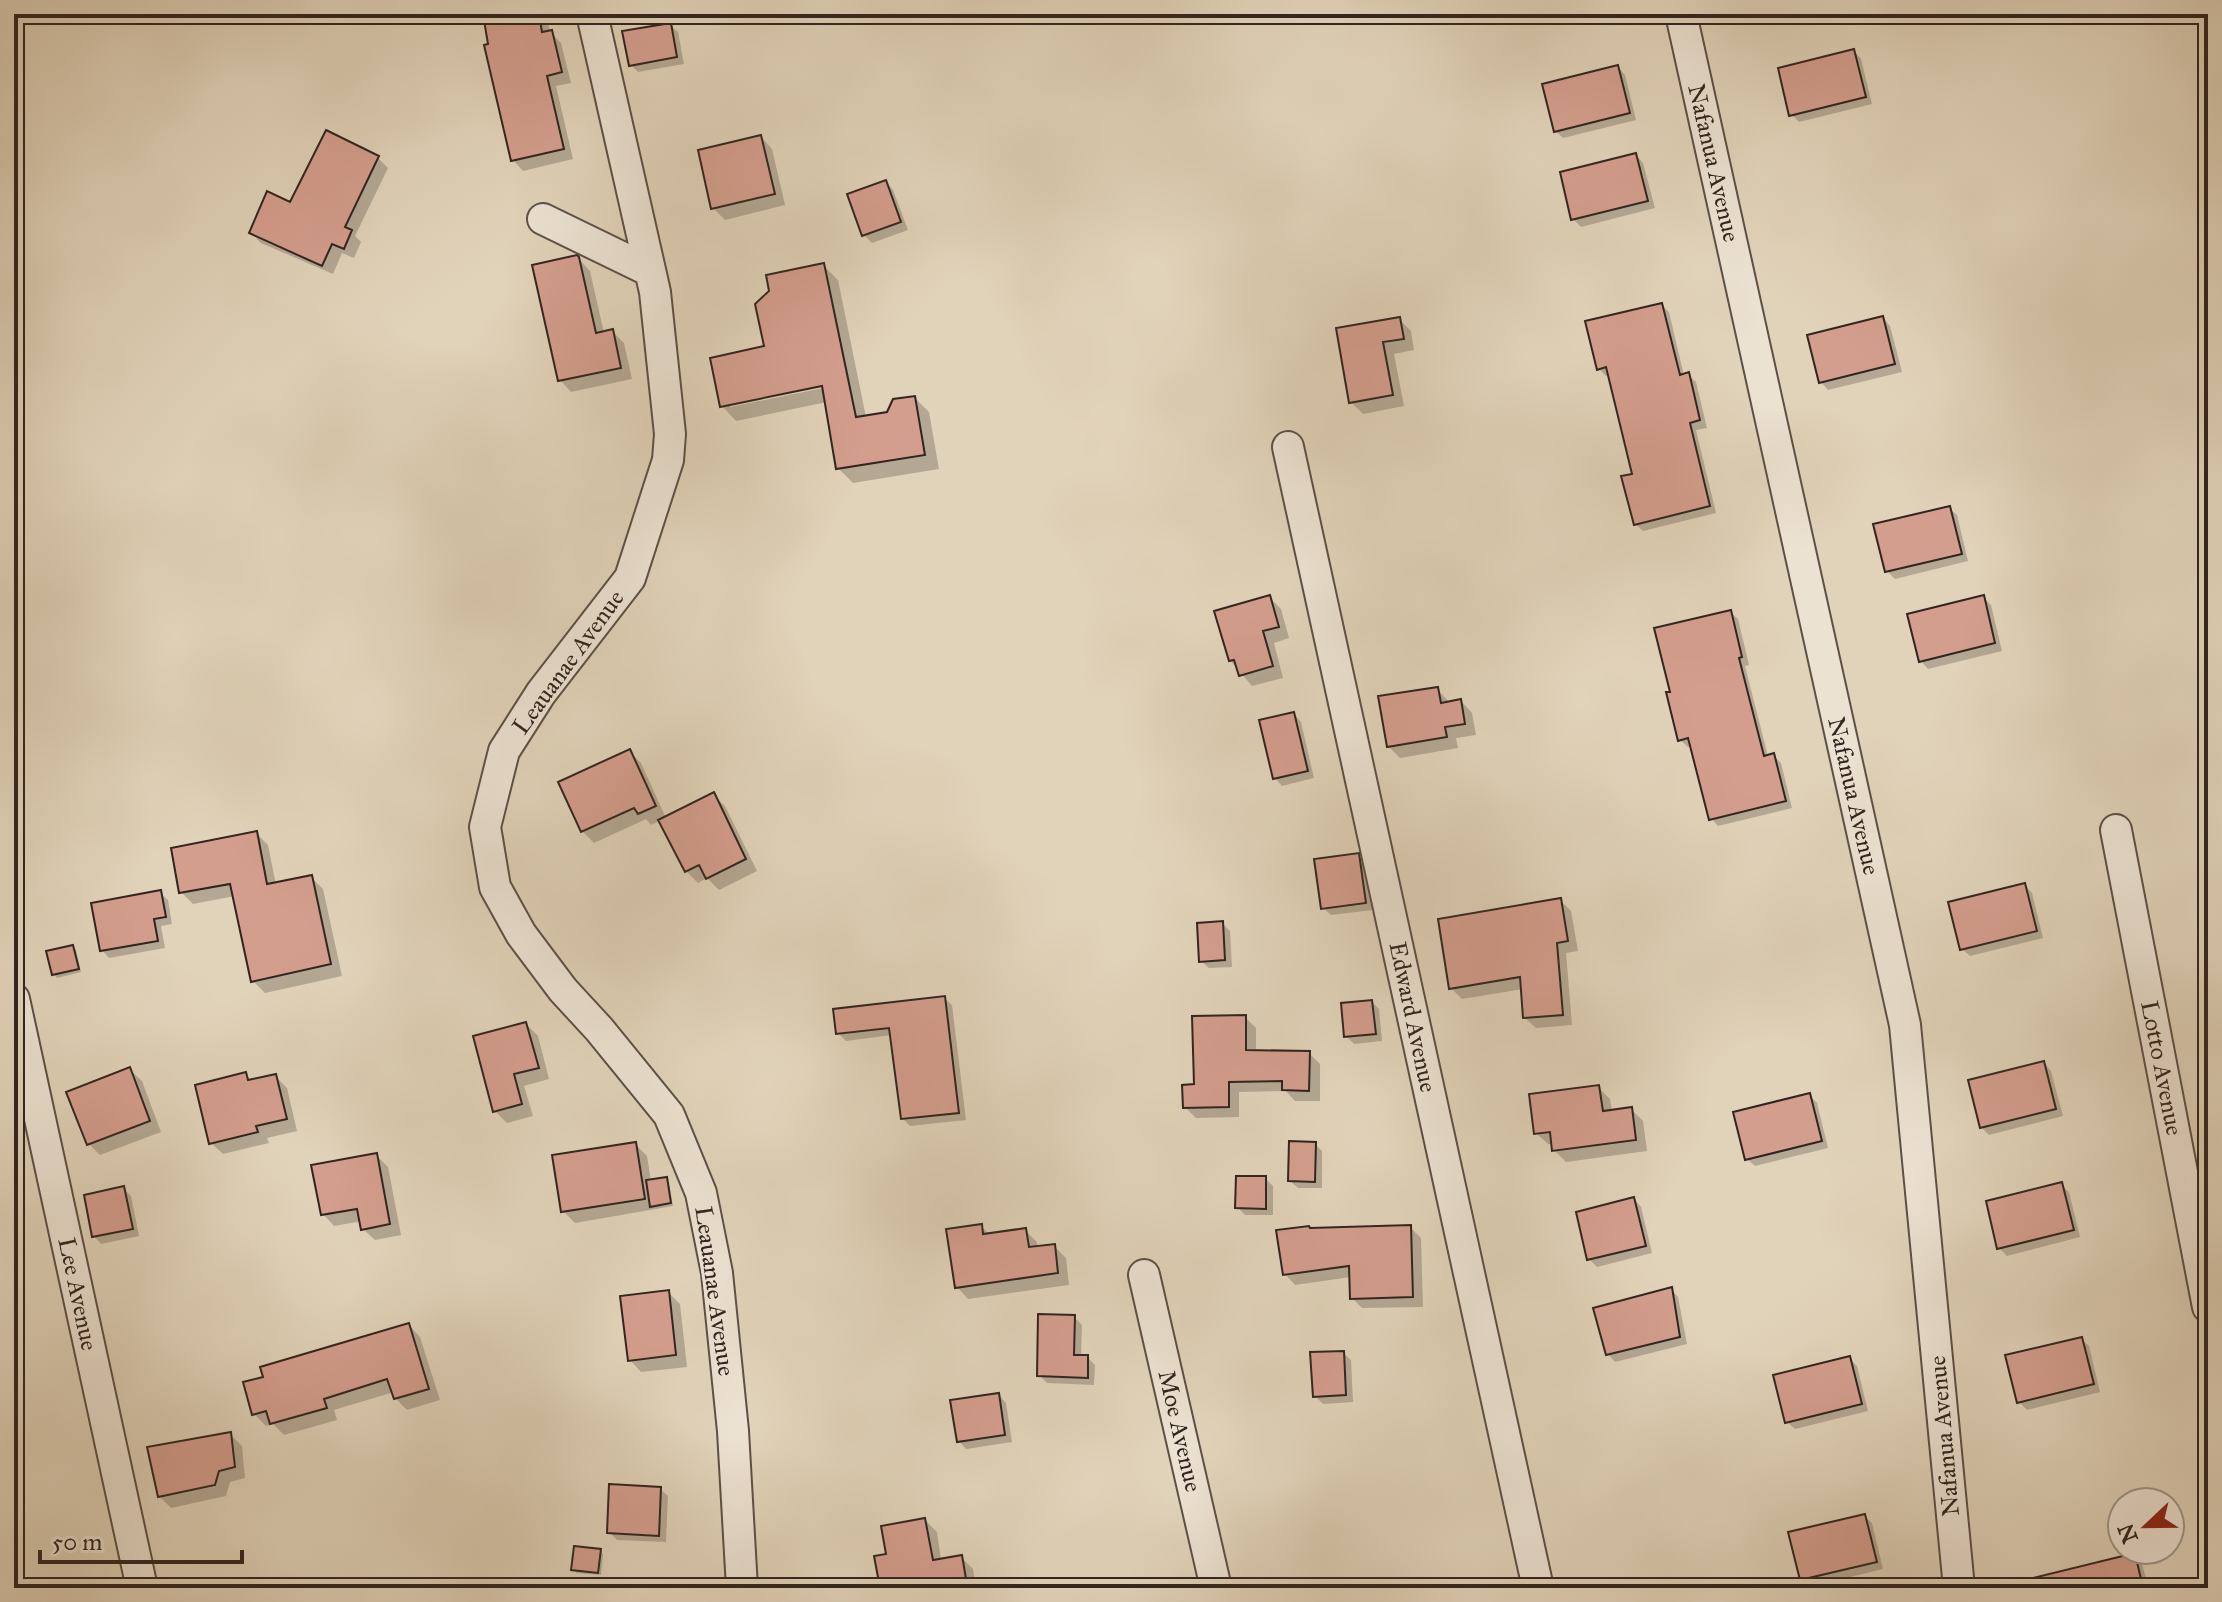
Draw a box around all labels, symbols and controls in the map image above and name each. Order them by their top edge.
street label: Nafanua Avenue [1681,81,1747,245]
street label: Leauanae Avenue [506,584,630,740]
street label: Nafanua Avenue [1821,714,1887,878]
street label: Edward Avenue [1382,939,1444,1095]
street label: Lotto Avenue [2134,998,2190,1138]
street label: Leauanae Avenue [688,1204,742,1378]
street label: Lee Avenue [51,1235,105,1353]
street label: Nafanua Avenue [1922,1354,1966,1518]
street label: Moe Avenue [1151,1367,1209,1495]
north arrow [2106,1486,2186,1566]
scale bar [40,1514,242,1564]
text: N [2112,1519,2144,1547]
text: 50 m [52,1527,102,1557]

